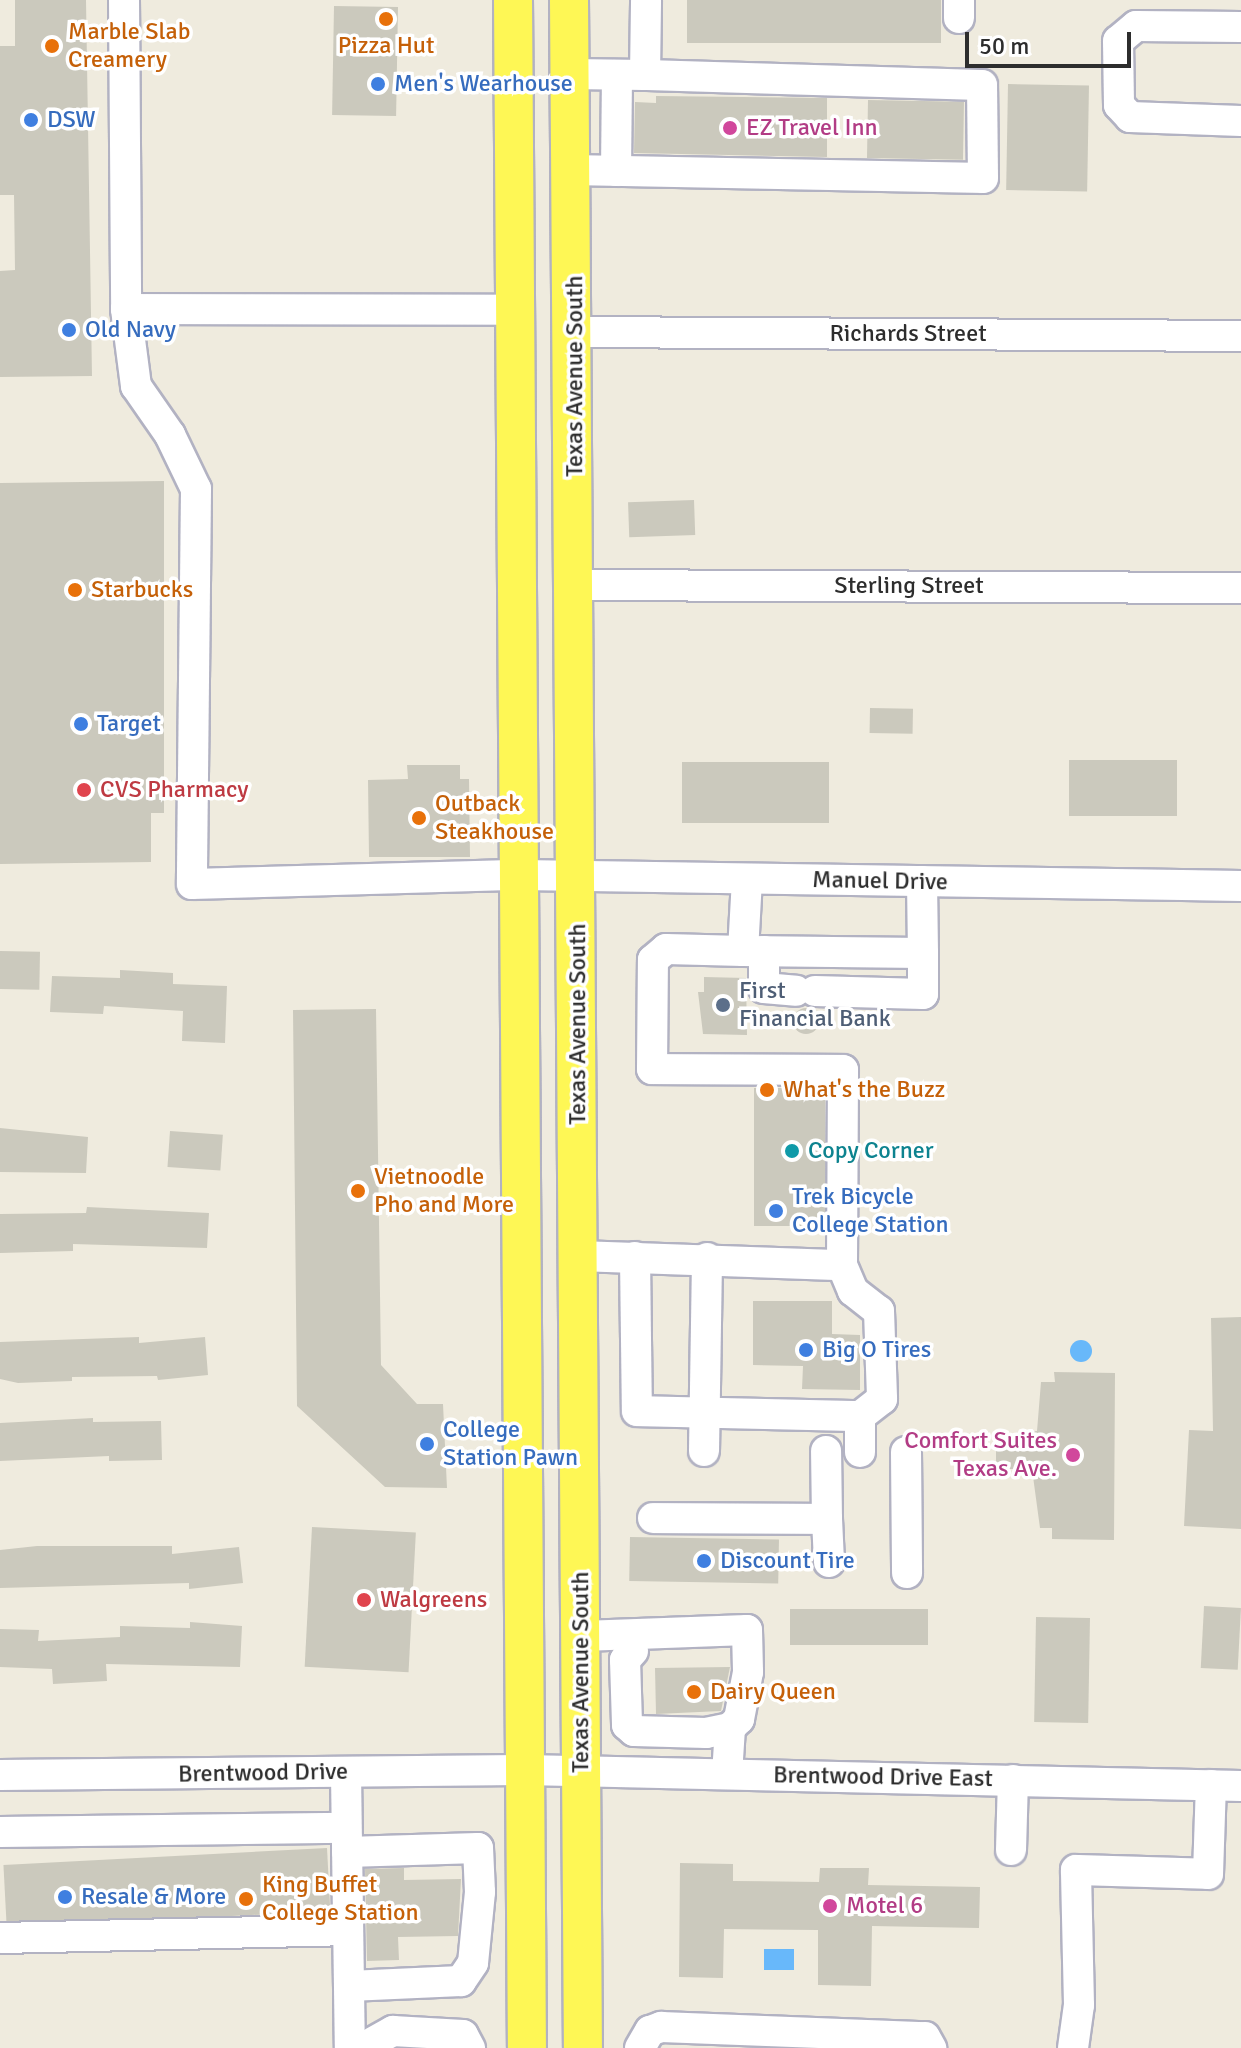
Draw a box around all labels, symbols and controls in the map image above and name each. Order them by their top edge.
marker: Pizza Hut [377,10,395,28]
scale bar [969,16,1135,66]
place label: Marble Slab Creamery [68,18,190,74]
text: 50 m [979,31,1029,61]
place label: Pizza Hut [338,32,434,60]
marker: Marble Slab Creamery [43,37,61,55]
place label: Men's Wearhouse [394,70,573,98]
marker: Men's Wearhouse [369,75,387,93]
place label: DSW [47,106,96,134]
marker: DSW [22,111,40,129]
place label: EZ Travel Inn [746,114,878,142]
marker: EZ Travel Inn [721,119,739,137]
street label: Texas Avenue South [561,275,589,477]
place label: Old Navy [85,316,176,344]
street label: Richards Street [829,320,987,348]
marker: Old Navy [60,321,78,339]
street label: Sterling Street [834,572,984,600]
place label: Starbucks [91,576,193,604]
marker: Starbucks [66,581,84,599]
place label: Target [97,710,161,738]
marker: Target [72,715,90,733]
place label: CVS Pharmacy [100,776,249,804]
marker: CVS Pharmacy [75,781,93,799]
place label: Outback Steakhouse [435,790,554,846]
marker: Outback Steakhouse [410,809,428,827]
street label: Manuel Drive [812,865,948,897]
street label: Texas Avenue South [564,923,592,1125]
place label: First Financial Bank [739,977,891,1033]
marker: First Financial Bank [714,996,732,1014]
place label: What's the Buzz [783,1076,945,1104]
marker: What's the Buzz [758,1081,776,1099]
place label: Copy Corner [808,1137,934,1165]
marker: Copy Corner [783,1142,801,1160]
place label: Vietnoodle Pho and More [374,1163,514,1219]
marker: Vietnoodle Pho and More [349,1182,367,1200]
place label: Trek Bicycle College Station [792,1183,949,1239]
marker: Trek Bicycle College Station [767,1202,785,1220]
place label: Big O Tires [822,1336,931,1364]
marker: Big O Tires [797,1341,815,1359]
place label: College Station Pawn [443,1416,578,1472]
place label: Comfort Suites Texas Ave. [904,1427,1057,1483]
marker: College Station Pawn [418,1435,436,1453]
marker: Comfort Suites Texas Ave. [1064,1446,1082,1464]
place label: Discount Tire [720,1547,855,1575]
marker: Discount Tire [695,1552,713,1570]
street label: Texas Avenue South [567,1571,595,1773]
place label: Walgreens [380,1586,487,1614]
marker: Walgreens [355,1591,373,1609]
place label: Dairy Queen [710,1678,836,1706]
marker: Dairy Queen [685,1683,703,1701]
street label: Brentwood Drive [178,1757,348,1789]
street label: Brentwood Drive East [773,1761,993,1793]
place label: King Buffet College Station [262,1871,419,1927]
place label: Resale & More [81,1883,226,1911]
marker: Resale & More [56,1888,74,1906]
marker: King Buffet College Station [237,1890,255,1908]
place label: Motel 6 [846,1892,923,1920]
marker: Motel 6 [821,1897,839,1915]

